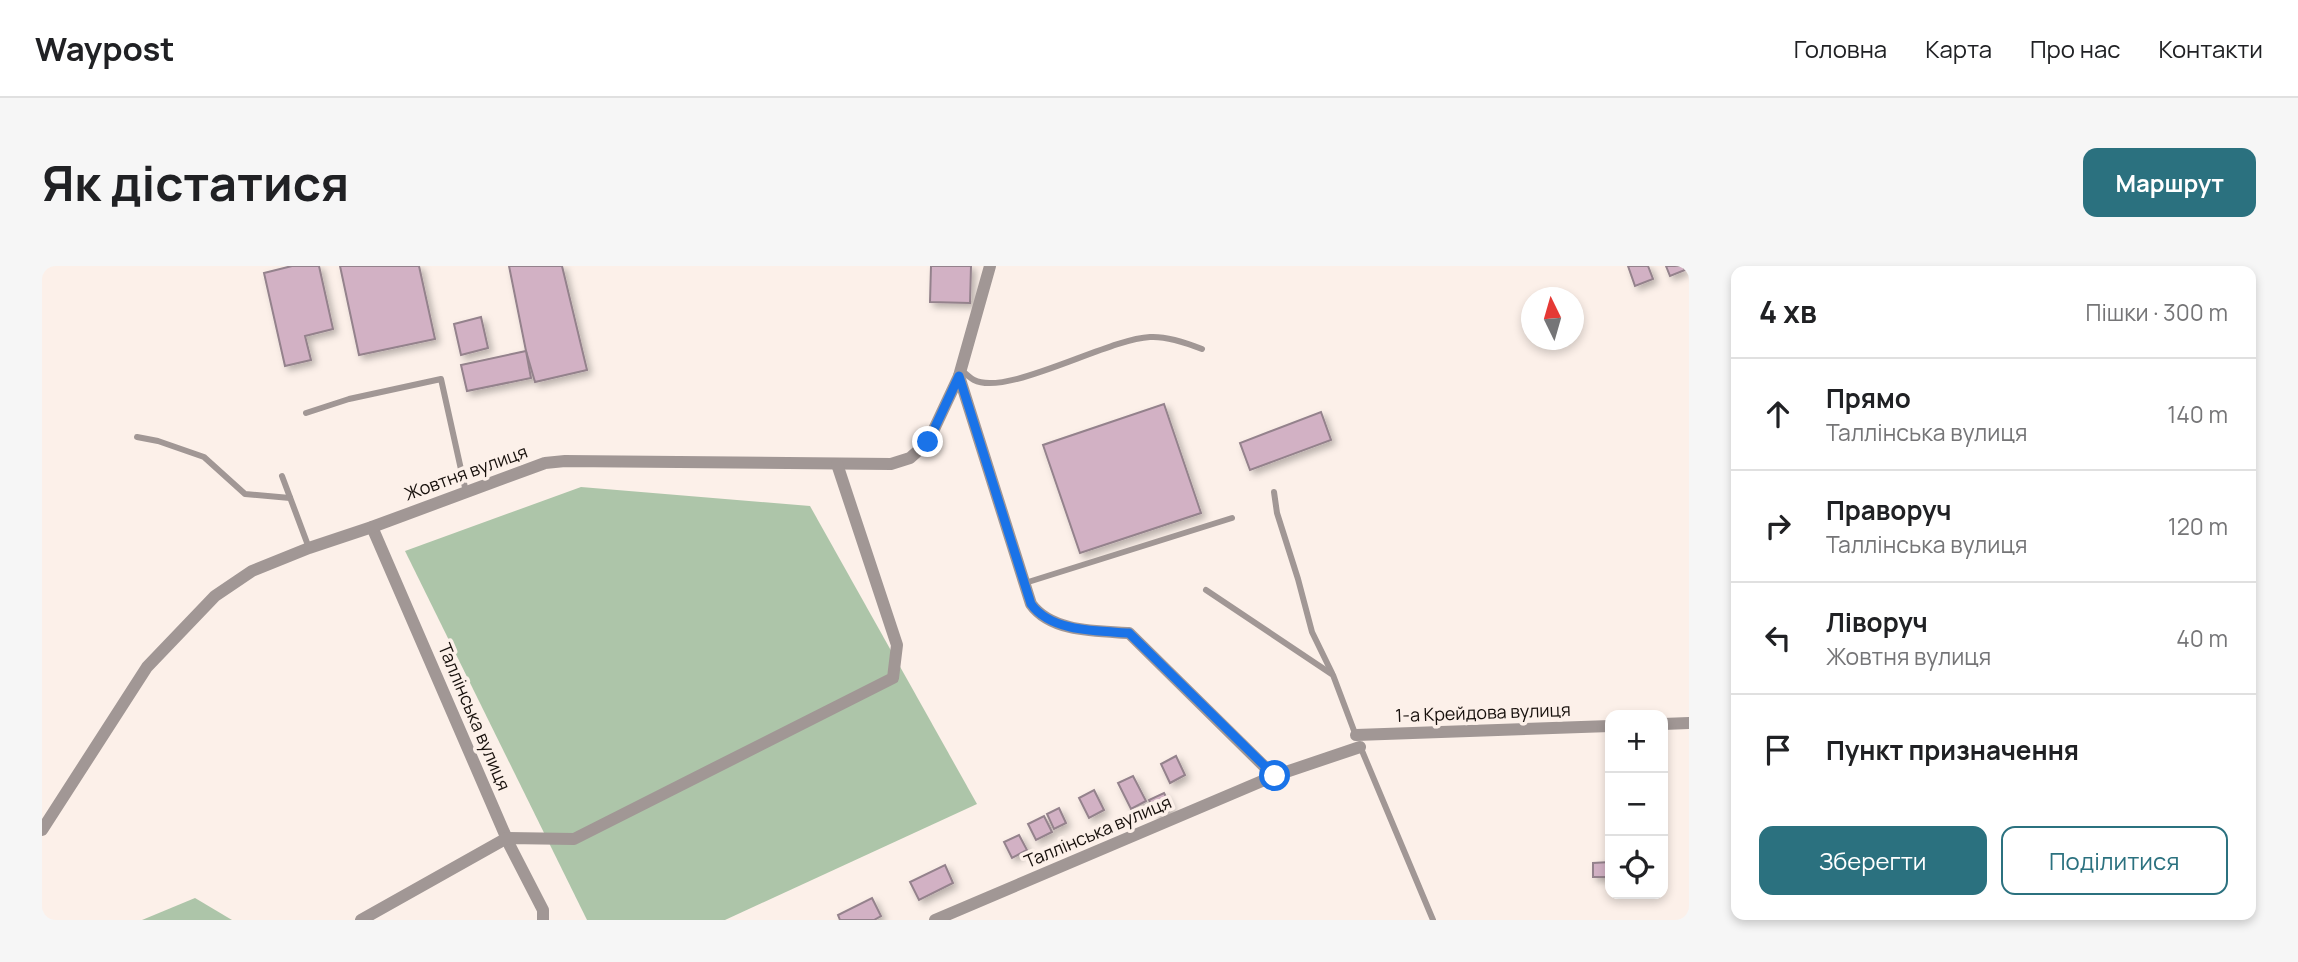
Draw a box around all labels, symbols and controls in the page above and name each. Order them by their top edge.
text: Waypost [35,26,175,71]
text: Головна [1794,32,1887,65]
text: Карта [1925,32,1992,65]
text: Про нас [2030,32,2121,65]
text: Контакти [2159,32,2263,65]
button: Маршрут [2083,148,2256,217]
text: Як дістатися [42,149,349,216]
north arrow [1521,287,1584,350]
text: 4 хв [1759,291,1817,332]
text: Пішки · 300 m [2085,296,2228,328]
text: Прямо [1826,380,1911,416]
icon: ahead [1759,395,1797,433]
text: 140 m [2167,398,2228,430]
text: Таллінська вулиця [1826,416,2027,448]
route end [912,426,943,457]
street label: Жовтня вулиця [401,439,531,505]
text: Праворуч [1826,492,1951,528]
icon: right [1759,507,1797,545]
text: 120 m [2168,510,2228,542]
text: Таллінська вулиця [1826,528,2027,560]
text: Ліворуч [1826,604,1928,640]
icon: left [1759,619,1797,657]
text: 40 m [2176,622,2228,654]
street label: Таллінська вулиця [433,639,517,794]
text: Жовтня вулиця [1826,640,1991,672]
street label: 1-а Крейдова вулиця [1395,697,1571,727]
map controls [1605,710,1668,899]
button: + [1605,710,1668,773]
icon: arrive [1759,731,1797,769]
text: Пункт призначення [1826,732,2079,768]
route start [1259,760,1290,791]
button: − [1605,773,1668,836]
street label: Таллінська вулиця [1020,789,1175,873]
button: Зберегти [1759,826,1987,895]
button: Поділитися [2001,826,2228,895]
button: locate [1605,836,1668,899]

